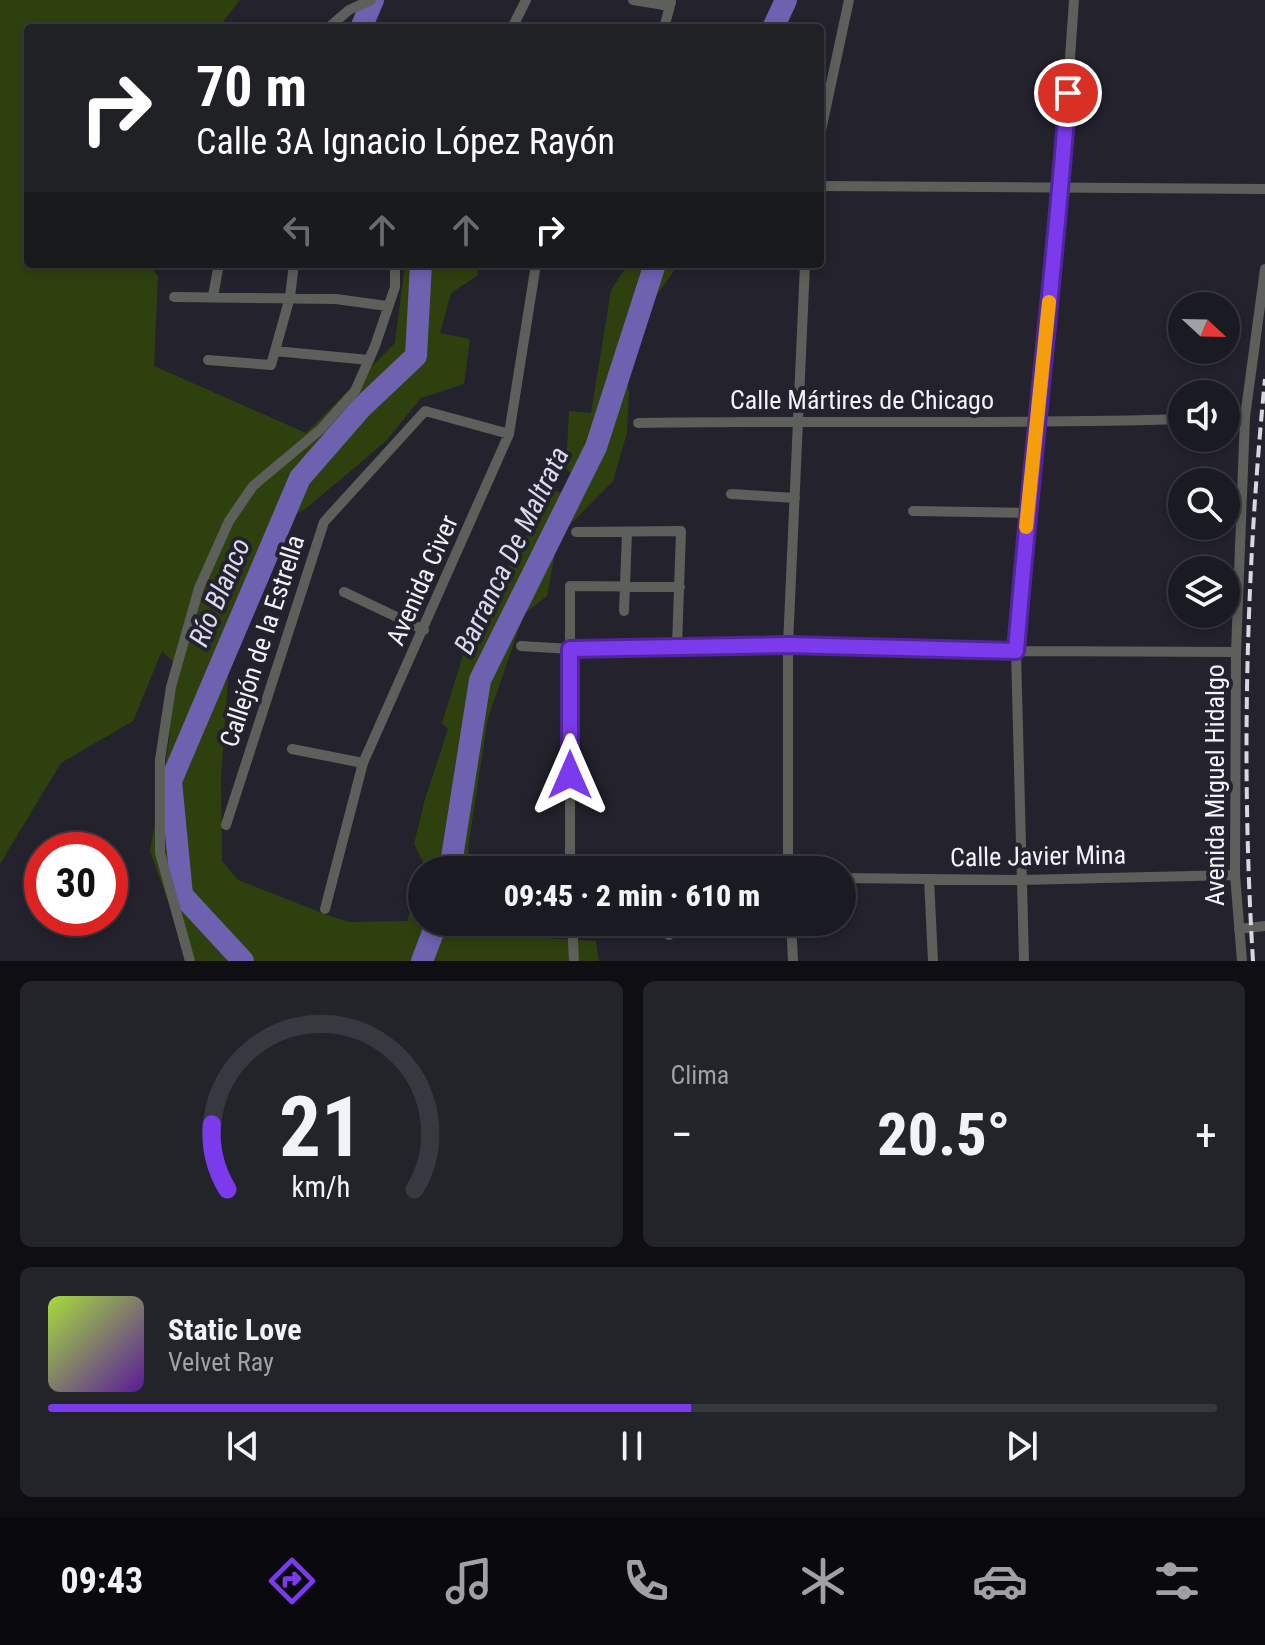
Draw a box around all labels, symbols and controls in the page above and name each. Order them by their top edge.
text: 70 m [196,54,307,120]
icon: right [64,56,168,160]
pin [1034,59,1102,127]
icon: arrive [1046,71,1090,115]
text: Calle 3A Ignacio López Rayón [196,121,615,163]
icon: left [276,208,320,252]
icon: ahead [360,208,404,252]
icon: ahead [444,208,488,252]
icon: right [528,208,572,252]
north arrow [1168,292,1240,364]
map controls [1168,292,1240,628]
button: sound [1168,380,1240,452]
street label: Calle Mártires de Chicago [730,385,994,415]
water label: Barranca De Maltrata [447,441,576,659]
button: search [1168,468,1240,540]
street label: Avenida Civer [380,510,464,650]
street label: Callejón de la Estrella [214,531,310,751]
water label: Río Blanco [182,533,257,651]
button: layers [1168,556,1240,628]
street label: Avenida Miguel Hidalgo [1200,664,1230,906]
position arrow [528,733,612,817]
speed limit sign: 30 [24,832,128,936]
street label: Calle Javier Mina [950,839,1126,873]
text: 09:45 · 2 min · 610 m [504,878,760,913]
text: Clima [671,1060,729,1090]
text: 21 [279,1079,363,1176]
text: 20.5° [877,1099,1010,1170]
text: − [671,1109,693,1161]
text: + [1195,1109,1217,1161]
text: km/h [292,1170,351,1204]
text: Static Love [168,1312,302,1347]
text: Velvet Ray [168,1347,274,1377]
icon: previous [221,1424,265,1468]
icon: pause [610,1424,654,1468]
icon: next [1000,1424,1044,1468]
icon: directions [264,1553,320,1609]
icon: music [441,1553,497,1609]
icon: phone [618,1553,674,1609]
icon: climate [795,1553,851,1609]
icon: car [972,1553,1028,1609]
icon: filters [1149,1553,1205,1609]
text: 09:43 [60,1560,143,1602]

